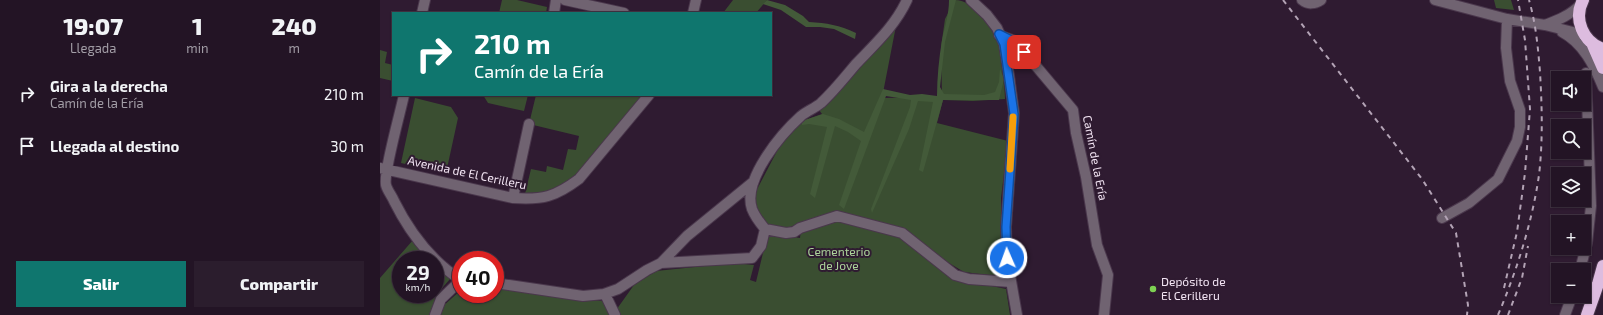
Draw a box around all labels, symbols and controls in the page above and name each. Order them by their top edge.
text: 19:07 [63,11,123,40]
text: 1 [192,11,203,40]
text: 240 [272,11,317,40]
text: 210 m [474,26,551,60]
icon: right [408,28,460,80]
pin [1007,35,1041,69]
text: Llegada [70,40,116,56]
text: min [186,40,208,56]
text: m [289,40,300,56]
icon: arrive [1013,41,1035,63]
text: Camín de la Ería [474,60,604,82]
map controls [1551,71,1591,303]
button: sound [1551,71,1591,111]
text: Gira a la derecha [50,77,168,95]
icon: right [16,83,38,105]
text: 210 m [324,85,364,103]
text: Camín de la Ería [50,95,144,111]
street label: Camín de la Ería [1081,114,1111,202]
button: search [1551,119,1591,159]
icon: arrive [16,135,38,157]
text: Llegada al destino [50,137,179,155]
text: 30 m [330,137,364,155]
street label: Avenida de El Cerilleru [407,153,528,191]
button: layers [1551,167,1591,207]
button: + [1551,215,1591,255]
position arrow [986,237,1028,279]
park label: Cementerio de Jove [808,244,871,272]
speed limit sign: 40 [452,251,504,303]
text: 29 [406,260,430,284]
button: Salir [16,261,186,307]
button: Compartir [194,261,364,307]
button: − [1551,263,1591,303]
place label: Depósito de El Cerilleru [1161,274,1226,302]
text: km/h [406,281,430,293]
marker: Depósito de El Cerilleru [1148,284,1158,294]

